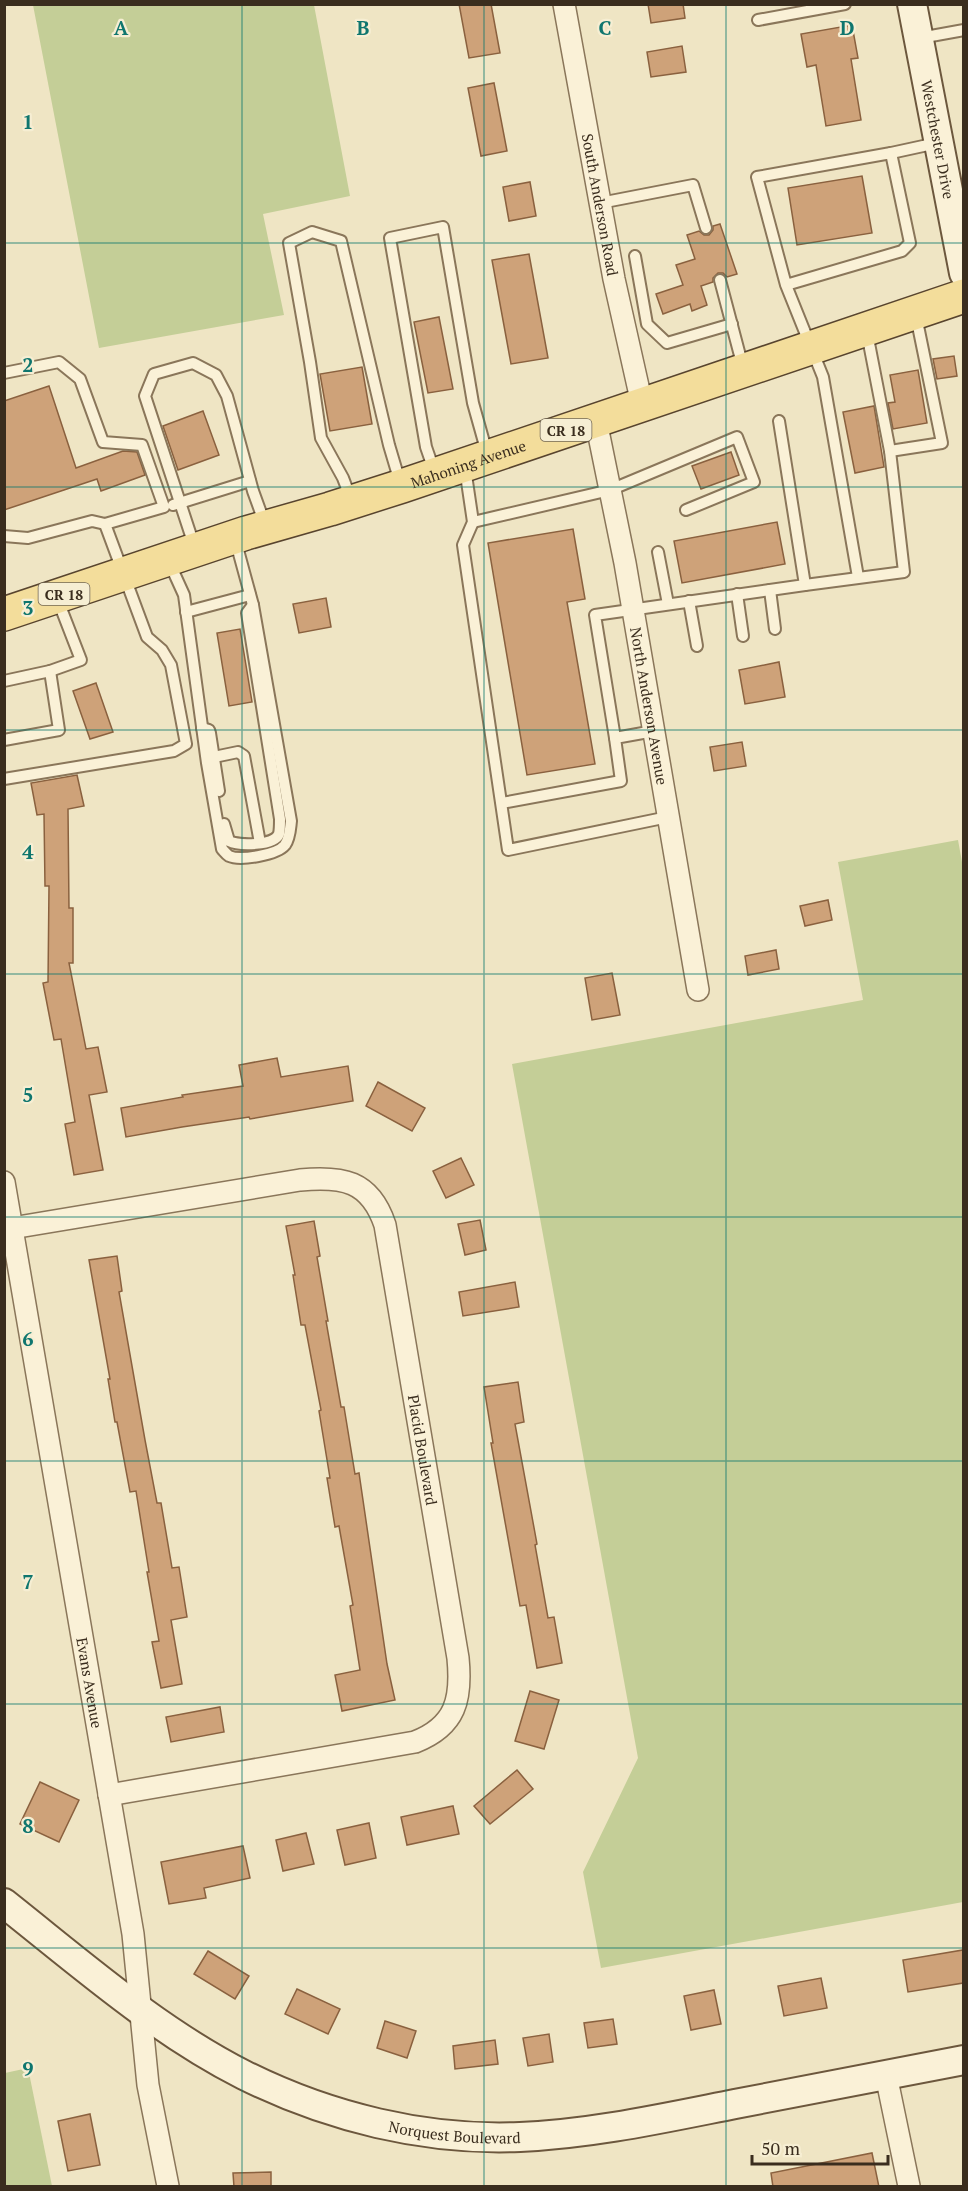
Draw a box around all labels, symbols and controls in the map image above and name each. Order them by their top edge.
text: A [114,14,129,41]
text: B [357,14,370,41]
text: C [598,14,612,41]
text: D [840,14,854,41]
street label: Westchester Drive [917,78,959,201]
text: 1 [22,108,34,135]
street label: South Anderson Road [578,132,623,278]
text: 2 [22,351,34,378]
road number: CR 18 [540,419,592,441]
street label: Mahoning Avenue [408,435,528,492]
road number: CR 18 [38,583,90,605]
text: 3 [22,594,34,621]
street label: North Anderson Avenue [626,626,673,786]
text: 4 [22,838,34,865]
text: 5 [22,1081,34,1108]
text: 6 [22,1325,34,1352]
street label: Placid Boulevard [404,1393,442,1507]
text: 7 [22,1568,34,1595]
street label: Evans Avenue [72,1636,108,1730]
text: 8 [22,1812,34,1839]
text: 9 [22,2055,34,2082]
street label: Norquest Boulevard [387,2116,521,2147]
scale bar [752,2128,888,2166]
text: 50 m [761,2136,801,2160]

